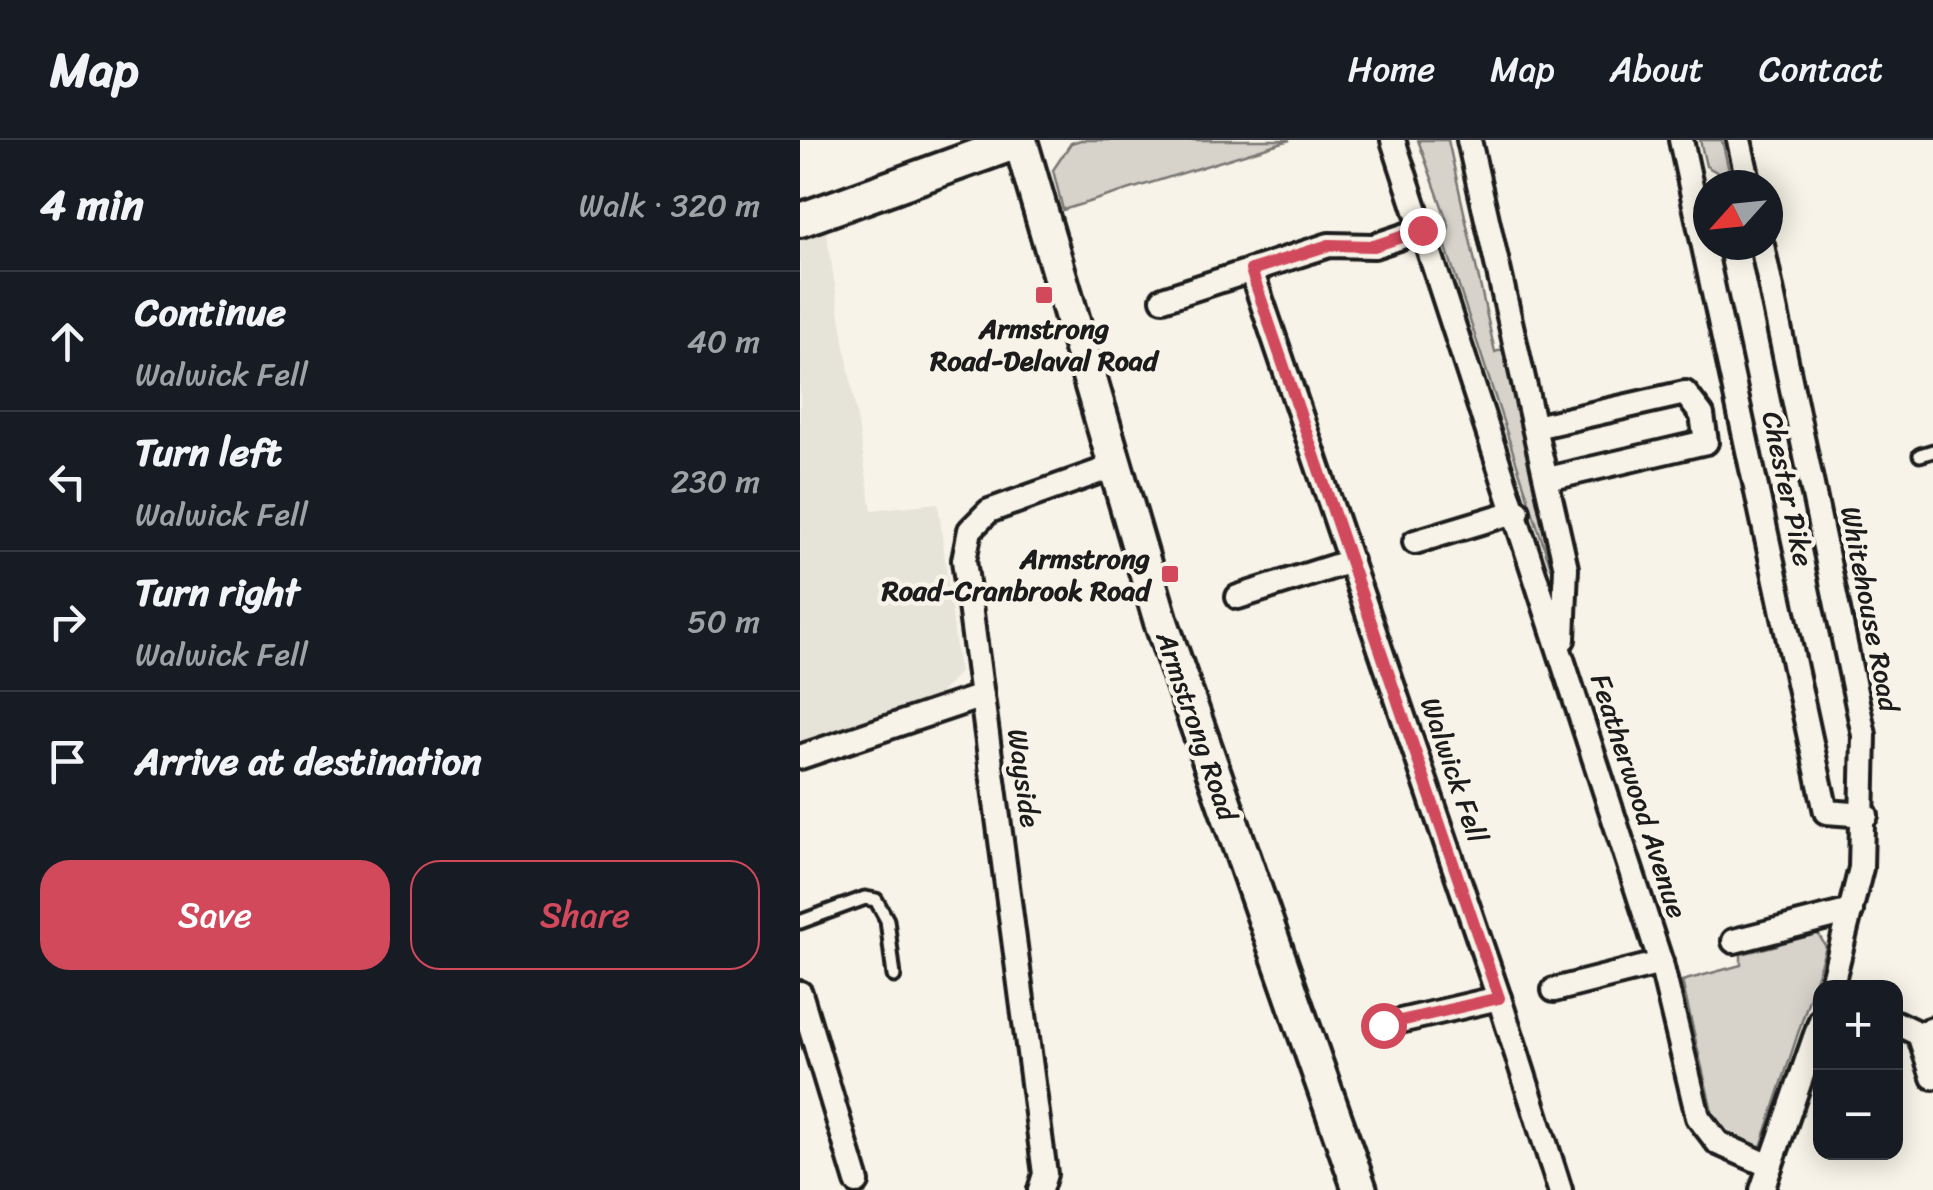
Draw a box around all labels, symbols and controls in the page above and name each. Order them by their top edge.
text: Map [50,27,139,112]
text: Home [1348,38,1435,100]
text: Map [1490,38,1555,100]
text: About [1610,38,1704,100]
text: Contact [1759,38,1883,100]
text: 4 min [40,168,144,242]
north arrow [1693,170,1783,260]
text: Walk · 320 m [579,177,760,234]
route end [1400,208,1446,254]
text: Continue [135,279,286,346]
marker: Armstrong Road-Delaval Road [1033,284,1055,306]
place label: Armstrong Road-Delaval Road [929,304,1160,385]
text: 40 m [687,313,760,370]
icon: ahead [40,314,95,369]
text: Walwick Fell [135,346,308,403]
street label: Chester Pike [1748,407,1828,571]
text: Turn left [135,419,281,486]
text: 230 m [671,453,760,510]
icon: left [40,454,95,509]
text: Walwick Fell [135,486,308,543]
street label: Whitehouse Road [1826,502,1914,718]
place label: Armstrong Road-Cranbrook Road [881,534,1152,615]
text: Turn right [135,559,300,626]
marker: Armstrong Road-Cranbrook Road [1159,563,1181,585]
text: 50 m [687,593,760,650]
icon: right [40,594,95,649]
street label: Armstrong Road [1141,624,1253,829]
text: Walwick Fell [135,626,308,683]
street label: Featherwood Avenue [1576,667,1702,925]
street label: Walwick Fell [1406,690,1502,851]
street label: Wayside [993,726,1055,830]
text: Arrive at destination [135,728,482,795]
icon: arrive [40,734,95,789]
button: Save [40,860,390,970]
button: Share [410,860,760,970]
map controls [1813,980,1903,1160]
button: + [1813,980,1903,1070]
route start [1361,1003,1407,1049]
button: − [1813,1070,1903,1160]

